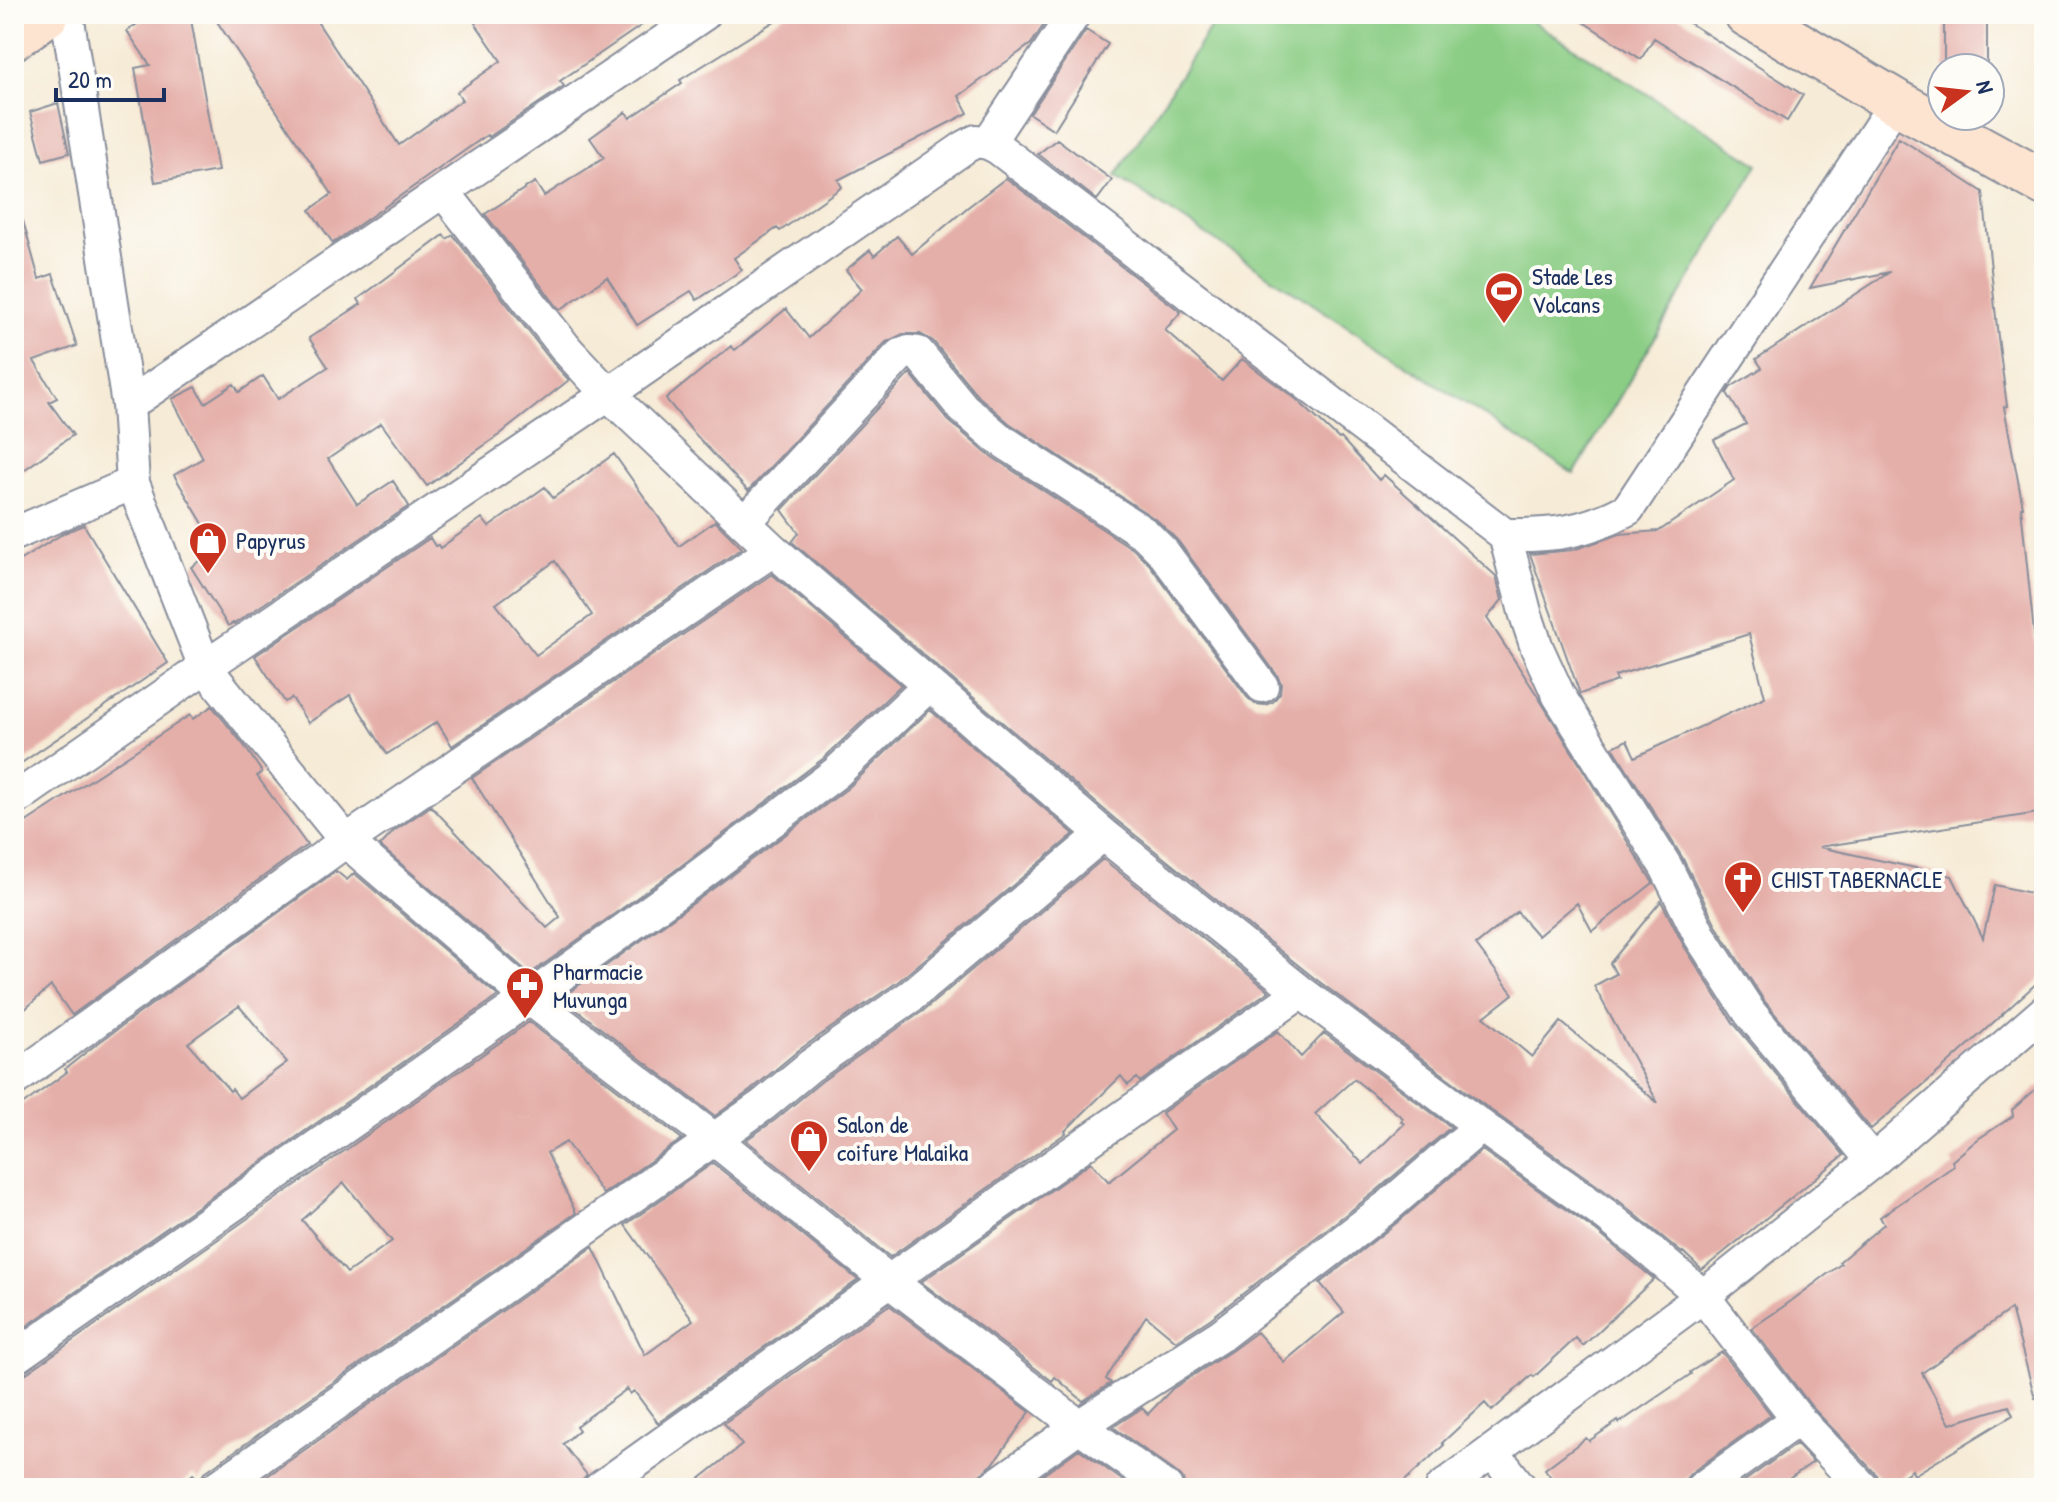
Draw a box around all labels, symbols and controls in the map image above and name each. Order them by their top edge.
scale bar [56,52,164,102]
north arrow [1926,52,2006,132]
text: 20 m [68,63,112,95]
text: N [1969,77,2001,97]
place label: Stade Les Volcans [1532,260,1613,320]
sports icon: Stade Les Volcans [1483,270,1525,325]
shop icon: Papyrus [187,520,229,575]
place label: Papyrus [236,524,305,556]
church icon: CHIST TABERNACLE [1722,859,1764,914]
place label: CHIST TABERNACLE [1771,863,1943,895]
place label: Pharmacie Muvunga [553,955,644,1015]
pharmacy icon: Pharmacie Muvunga [504,965,546,1020]
place label: Salon de coifure Malaika [837,1108,968,1168]
shop icon: Salon de coifure Malaika [788,1118,830,1173]

